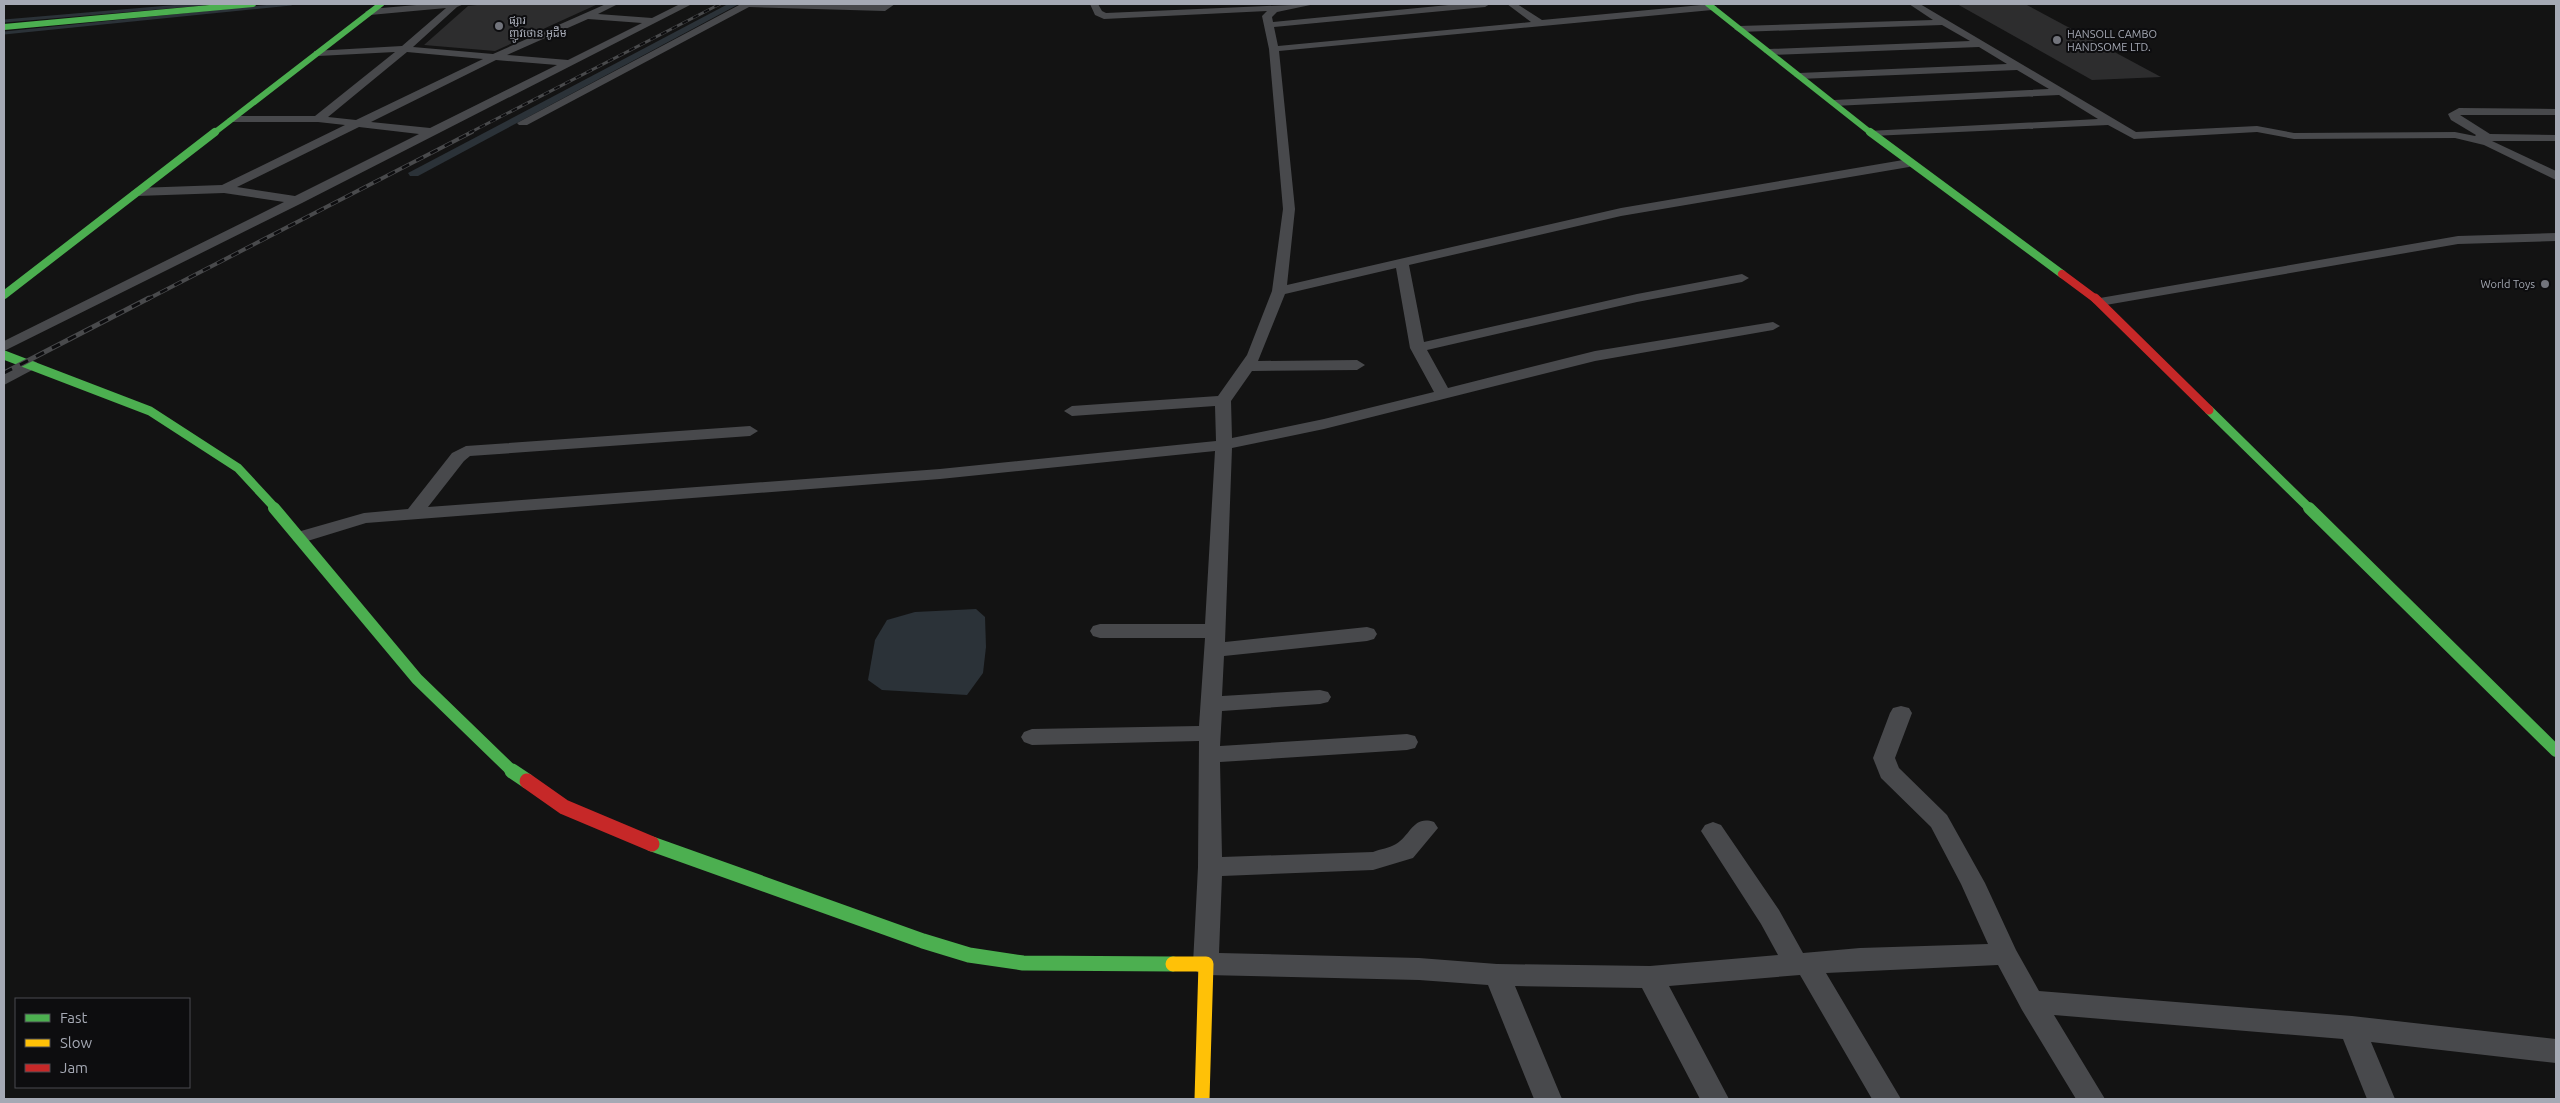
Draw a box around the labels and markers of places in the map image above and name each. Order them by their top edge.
place label: ផ្សារ ញូវថោន អូដឹម [509,14,567,43]
marker: ផ្សារ ញូវថោន អូដឹម [493,20,505,32]
place label: HANSOLL CAMBO HANDSOME LTD. [2067,28,2157,53]
marker: HANSOLL CAMBO HANDSOME LTD. [2051,34,2063,46]
place label: World Toys [2480,278,2535,290]
marker: World Toys [2539,278,2551,290]

